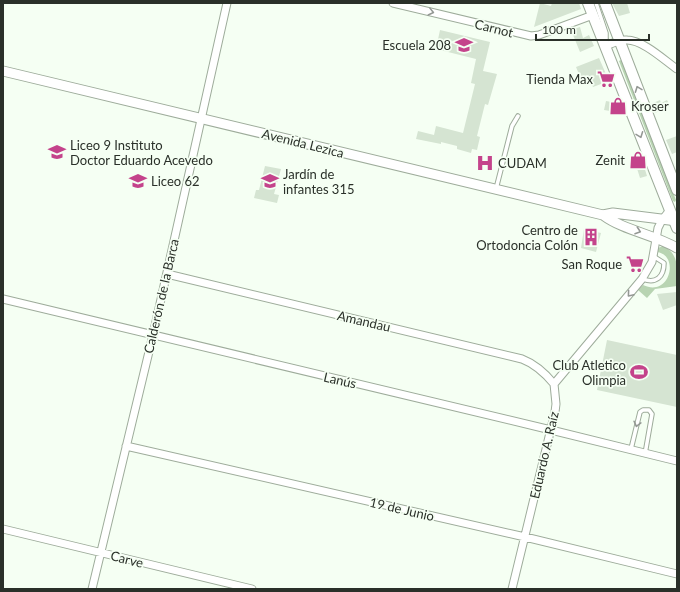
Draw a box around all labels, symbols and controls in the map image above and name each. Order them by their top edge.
one-way arrow [428,8,434,16]
street label: Carnot [473,16,515,41]
scale bar [536,16,649,42]
text: 100 m [542,22,576,37]
school or university icon: Escuela 208 [454,35,474,55]
place label: Escuela 208 [382,37,451,53]
supermarket icon: Tienda Max [596,69,616,89]
place label: Tienda Max [526,71,594,87]
one-way arrow [634,85,642,92]
shop icon: Kroser [608,96,628,116]
place label: Kroser [631,98,669,114]
street label: Avenida Lezica [260,125,346,161]
one-way arrow [636,131,644,138]
place label: Liceo 9 Instituto Doctor Eduardo Acevedo [70,137,213,168]
school or university icon: Liceo 9 Instituto Doctor Eduardo Acevedo [47,142,67,162]
shop icon: Zenit [628,150,648,170]
place label: Zenit [596,152,625,168]
hospital icon: CUDAM [475,153,495,173]
place label: CUDAM [498,155,547,171]
place label: Jardín de infantes 315 [283,166,354,197]
school or university icon: Liceo 62 [128,171,148,191]
school or university icon: Jardín de infantes 315 [260,171,280,191]
place label: Liceo 62 [151,173,200,189]
place label: Centro de Ortodoncia Colón [476,222,578,253]
one-way arrow [635,226,642,235]
building icon: Centro de Ortodoncia Colón [581,227,601,247]
street label: Calderón de la Barca [140,237,182,355]
supermarket icon: San Roque [625,254,645,274]
place label: San Roque [562,256,622,272]
one-way arrow [628,289,635,296]
street label: Amandau [336,307,392,335]
place label: Club Atletico Olimpia [552,357,626,388]
sports icon: Club Atletico Olimpia [629,362,649,382]
street label: Lanús [322,368,358,392]
street label: Eduardo A. Raíz [526,410,562,500]
one-way arrow [634,421,642,428]
street label: 19 de Junio [368,494,436,524]
street label: Carve [109,547,145,571]

